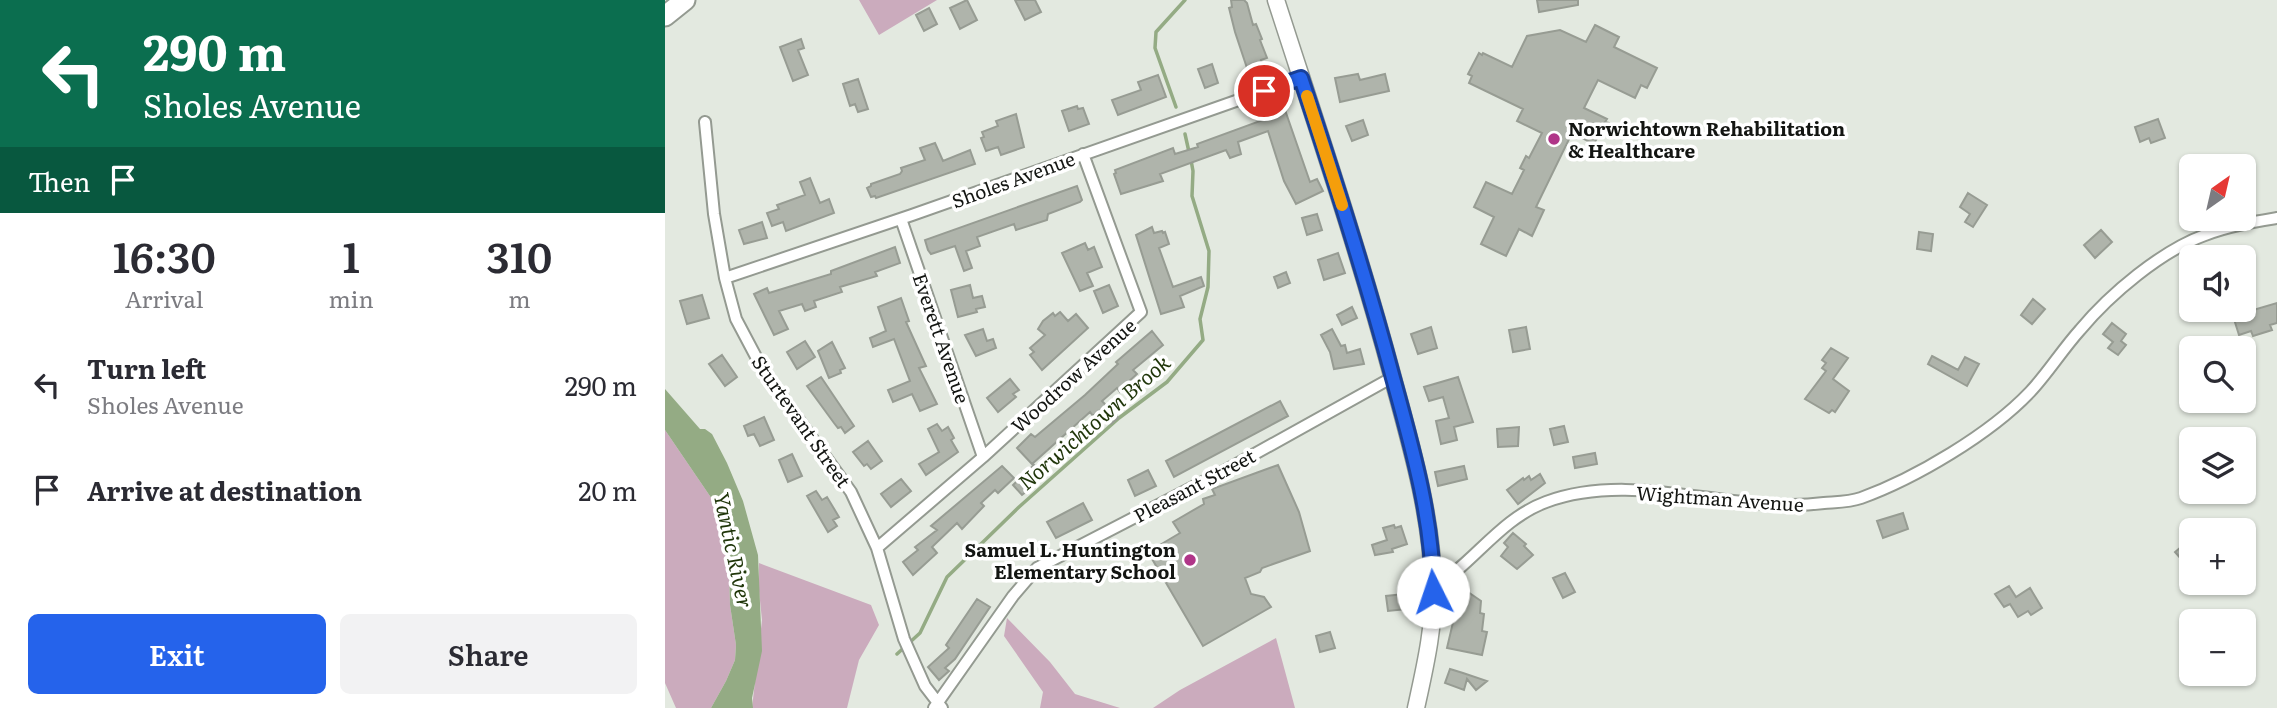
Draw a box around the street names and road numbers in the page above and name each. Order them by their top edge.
street label: Sholes Avenue [947,144,1079,214]
street label: Everett Avenue [907,269,977,407]
street label: Woodrow Avenue [1004,311,1142,439]
street label: Sturtevant Street [746,349,858,493]
street label: Pleasant Street [1128,441,1260,529]
street label: Wightman Avenue [1635,478,1805,518]

